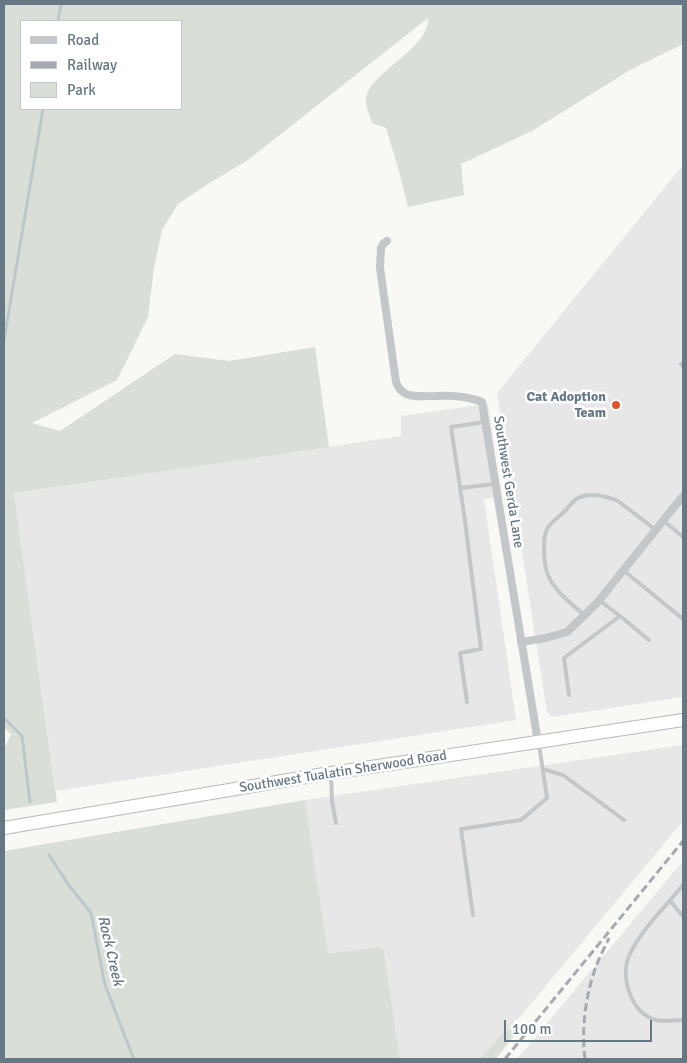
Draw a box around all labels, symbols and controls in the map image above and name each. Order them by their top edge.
legend [20,20,182,110]
text: Road [67,31,99,49]
text: Railway [67,56,117,74]
text: Park [67,81,96,99]
place label: Cat Adoption Team [527,389,606,422]
marker: Cat Adoption Team [610,399,622,411]
street label: Southwest Gerda Lane [489,415,527,549]
street label: Southwest Tualatin Sherwood Road [238,747,448,797]
water label: Rock Creek [93,914,127,988]
scale bar [507,1010,654,1042]
text: 100 m [512,1020,552,1038]

